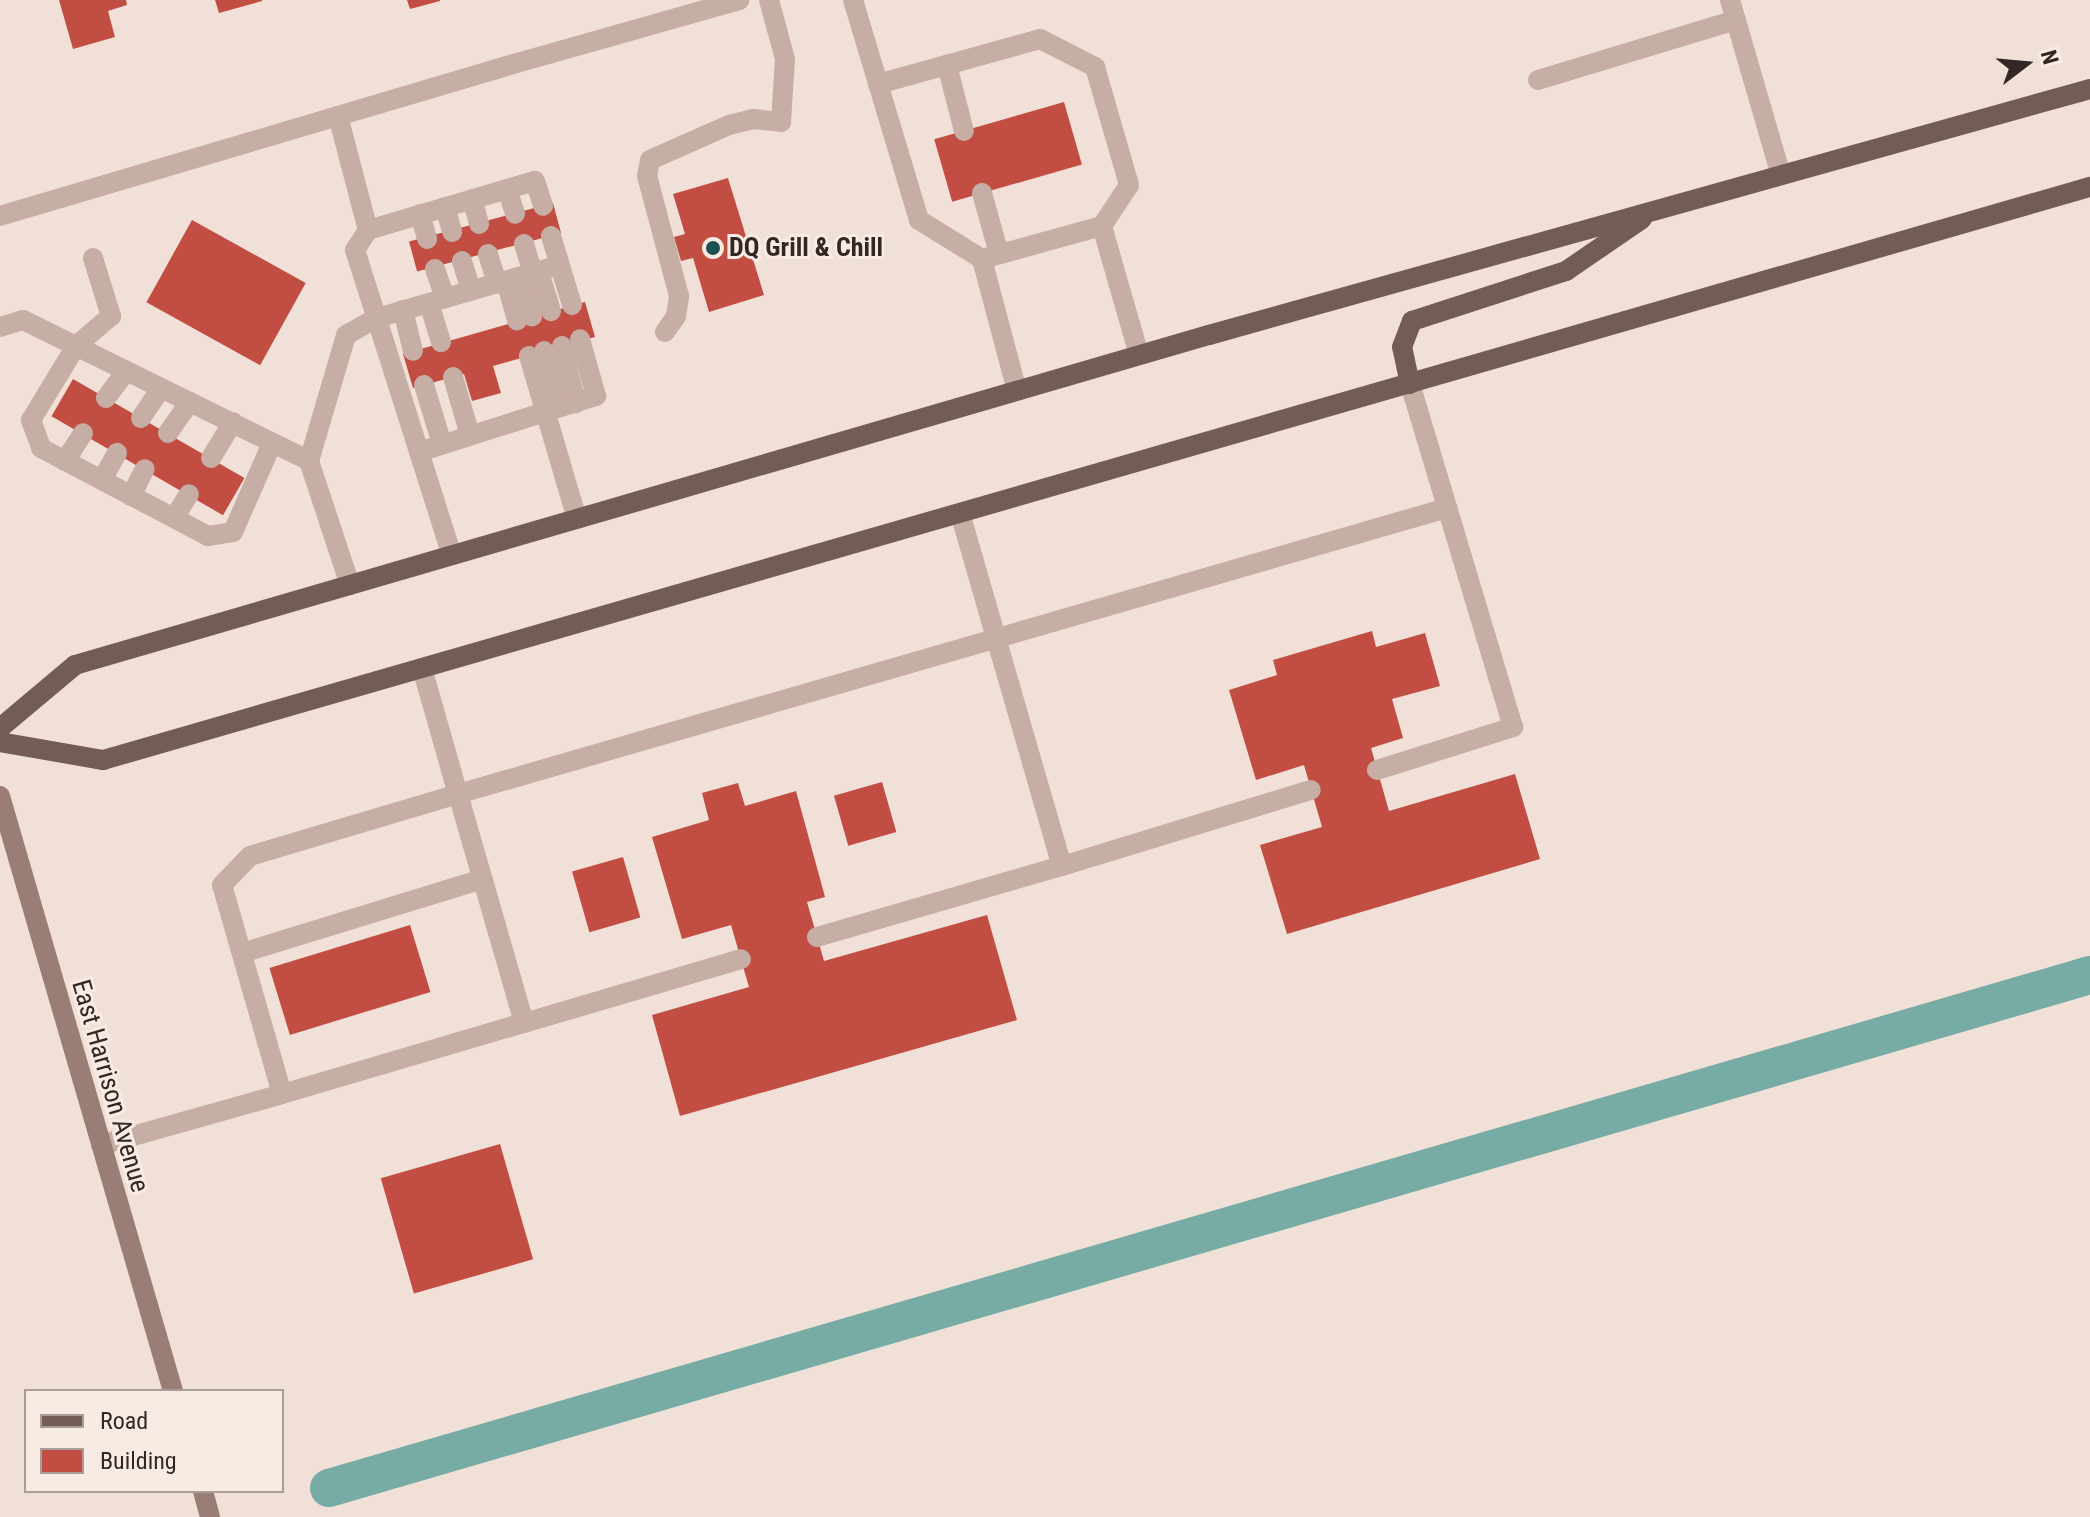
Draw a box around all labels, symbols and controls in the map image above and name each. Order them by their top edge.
north arrow [1986,24,2066,104]
text: N [2036,47,2063,67]
place label: DQ Grill & Chill [729,232,883,264]
marker: DQ Grill & Chill [704,239,722,257]
street label: East Harrison Avenue [65,976,155,1196]
legend [24,1389,284,1493]
text: Road [100,1407,148,1435]
text: Building [100,1447,177,1475]

